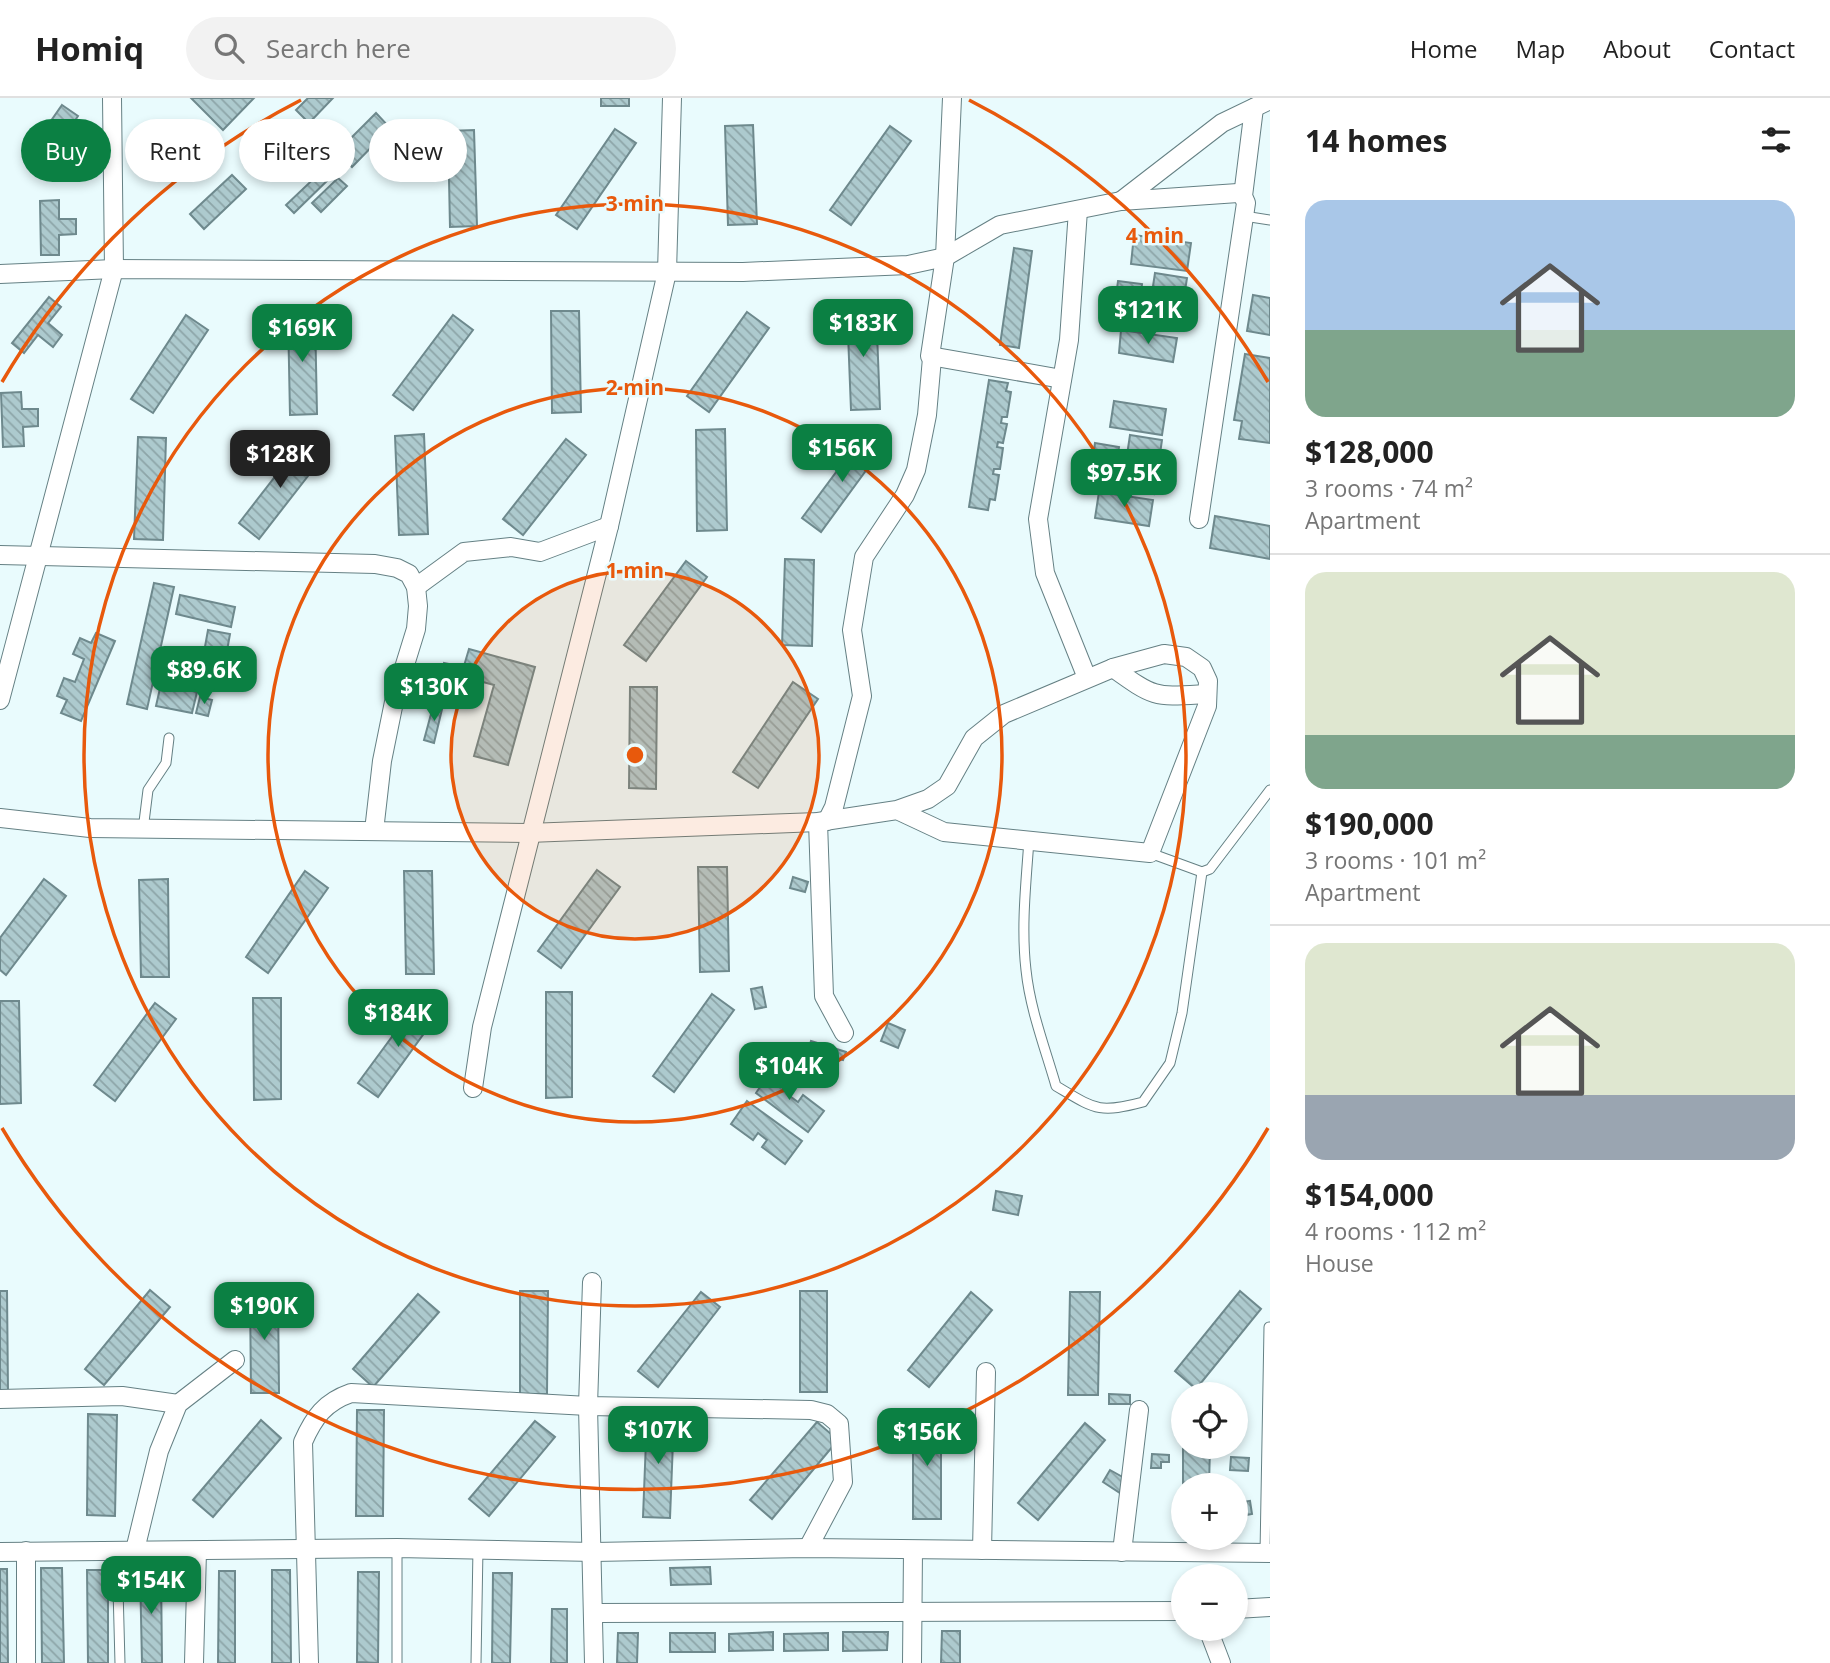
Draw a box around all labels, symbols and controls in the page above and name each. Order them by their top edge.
search box [186,17,676,80]
text: Homiq [35,26,144,71]
icon: search [210,29,248,67]
text: Search here [266,30,411,66]
text: Home [1410,32,1478,65]
text: Map [1516,32,1565,65]
text: About [1603,32,1671,65]
text: Contact [1709,32,1795,65]
chip: Buy [21,119,111,182]
chip: Rent [125,119,225,182]
chip: Filters [239,119,355,182]
chip: New [369,119,467,182]
text: 14 homes [1305,120,1448,161]
icon: filters [1757,121,1795,159]
text: 3 min [606,189,664,217]
text: 4 min [1126,221,1184,249]
icon: home [1487,245,1613,371]
pin: $121K [1099,286,1197,346]
text: $121K [1114,293,1182,325]
pin: $183K [814,300,912,359]
pin: $169K [253,304,351,364]
text: $183K [829,306,897,338]
text: $169K [268,311,336,343]
text: 2 min [606,373,664,401]
pin: $156K [793,424,891,484]
pin: $128K [231,430,329,490]
text: $156K [808,431,876,463]
text: $128,000 [1305,431,1434,472]
text: $128K [246,437,314,469]
pin: $97.5K [1067,450,1181,509]
text: $97.5K [1087,456,1161,488]
text: 3 rooms · 74 m² [1305,472,1473,504]
text: Apartment [1305,504,1421,536]
text: 1 min [606,556,664,584]
icon: home [1487,617,1613,743]
pin: $89.6K [147,646,261,706]
text: $89.6K [167,653,241,685]
pin: $130K [385,664,483,723]
text: $130K [400,670,468,702]
centre of rings [623,743,647,767]
text: $190,000 [1305,803,1434,844]
text: 3 rooms · 101 m² [1305,844,1486,876]
text: Apartment [1305,876,1421,908]
icon: home [1487,988,1613,1114]
pin: $184K [349,990,447,1049]
text: $184K [364,996,432,1028]
pin: $104K [740,1042,838,1102]
text: $104K [755,1049,823,1081]
text: $154,000 [1305,1174,1434,1215]
text: 4 rooms · 112 m² [1305,1215,1486,1247]
text: House [1305,1247,1374,1279]
pin: $190K [215,1282,313,1342]
text: $190K [230,1289,298,1321]
map controls [1171,1382,1248,1641]
button: locate [1171,1382,1248,1459]
pin: $107K [609,1406,707,1466]
pin: $156K [878,1408,976,1468]
text: $107K [624,1413,692,1445]
text: $156K [893,1415,961,1447]
button: + [1171,1473,1248,1550]
pin: $154K [102,1556,200,1616]
text: $154K [117,1563,185,1595]
button: − [1171,1564,1248,1641]

